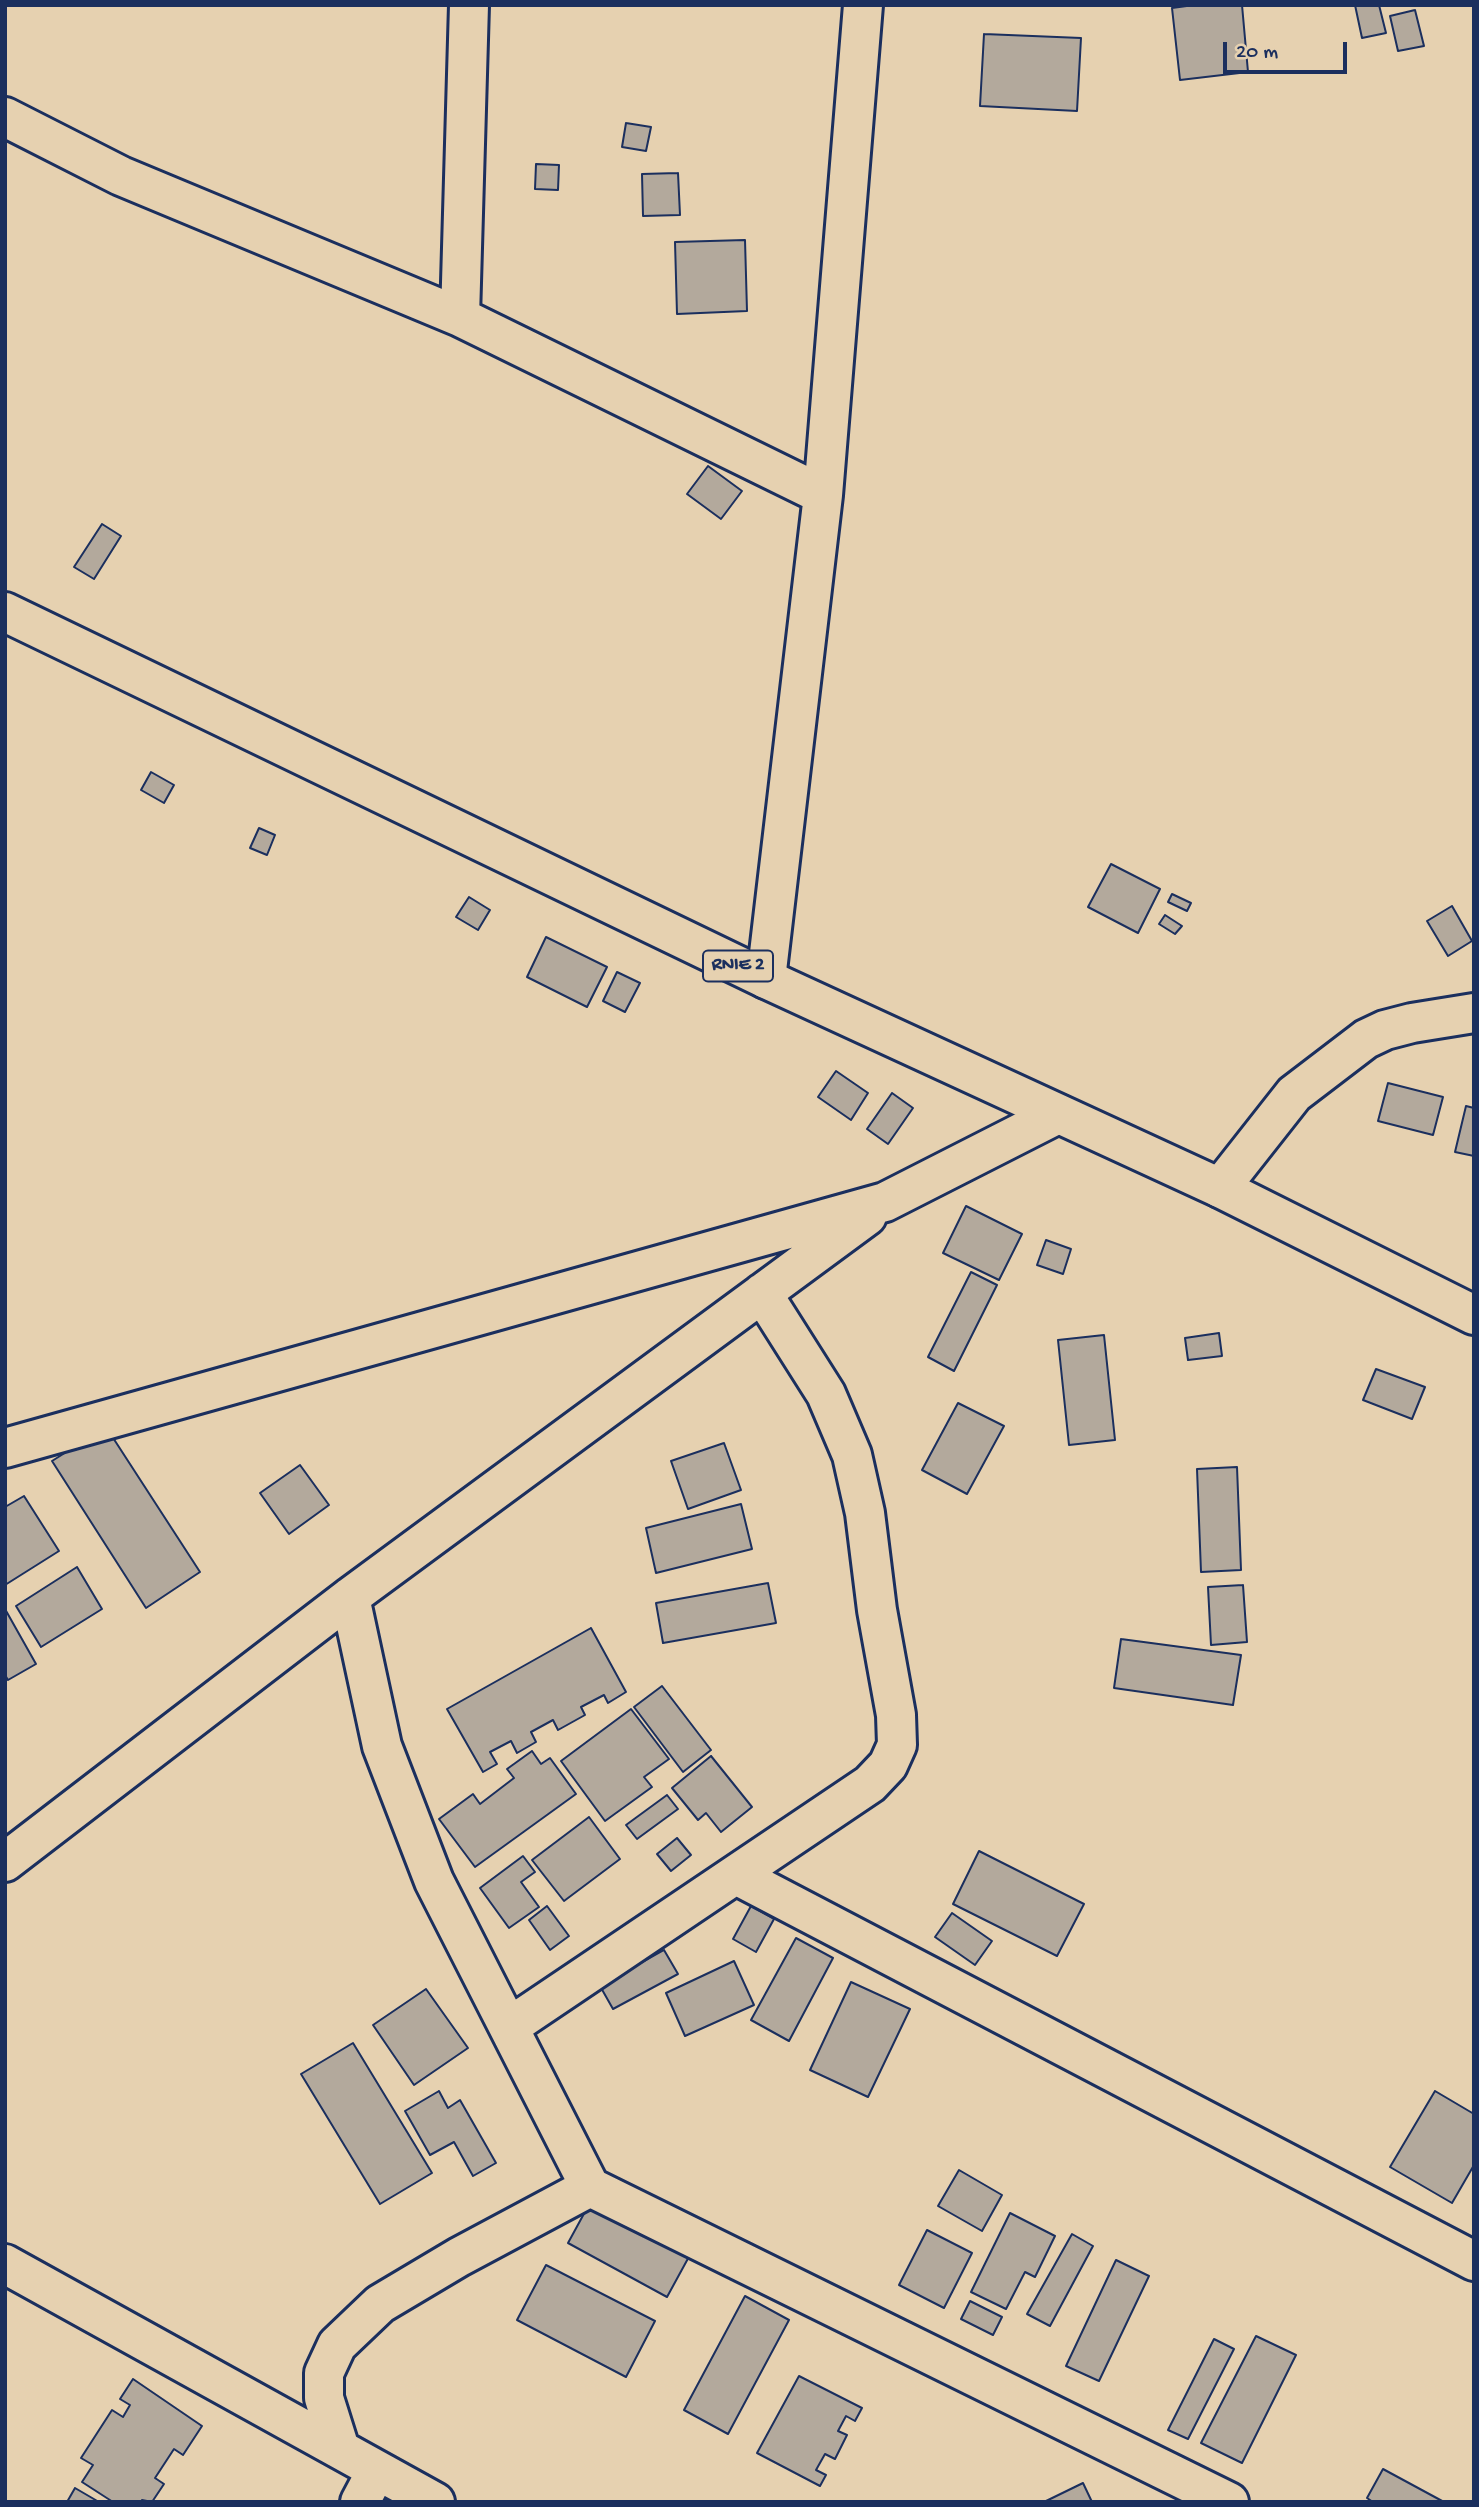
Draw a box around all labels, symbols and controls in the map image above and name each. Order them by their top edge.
scale bar [1227,28,1351,72]
text: 20 m [1236,41,1278,66]
road number: RNIE 2 [703,950,773,982]

